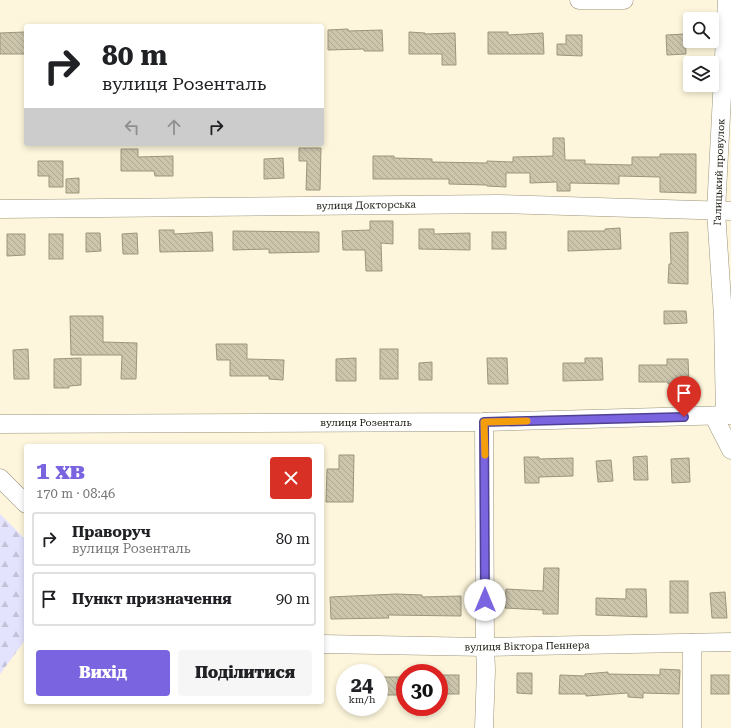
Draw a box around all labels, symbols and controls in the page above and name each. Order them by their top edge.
map controls [683,12,719,92]
button: search [683,12,719,48]
text: 80 m [102,39,167,72]
icon: right [36,40,88,92]
button: layers [683,56,719,92]
text: вулиця Розенталь [102,73,266,94]
icon: left [121,116,143,138]
icon: ahead [163,116,185,138]
icon: right [205,116,227,138]
street label: Галицький провулок [712,118,726,226]
street label: вулиця Докторська [316,199,417,211]
pin [667,376,701,417]
icon: arrive [673,382,695,404]
street label: вулиця Розенталь [320,417,412,428]
text: 1 хв [36,457,85,485]
button: close [270,457,312,499]
text: 170 m · 08:46 [36,486,115,501]
text: Праворуч [72,523,151,541]
icon: right [38,528,60,550]
text: 80 m [276,530,310,548]
text: вулиця Розенталь [72,541,191,556]
position arrow [464,579,506,621]
icon: arrive [38,588,60,610]
text: Пункт призначення [72,590,232,608]
text: 90 m [276,590,310,608]
street label: вулиця Віктора Пеннера [464,639,590,653]
button: Вихід [36,650,170,696]
button: Поділитися [178,650,312,696]
speed limit sign: 30 [396,664,448,716]
text: 24 [351,673,373,697]
text: km/h [349,694,375,705]

